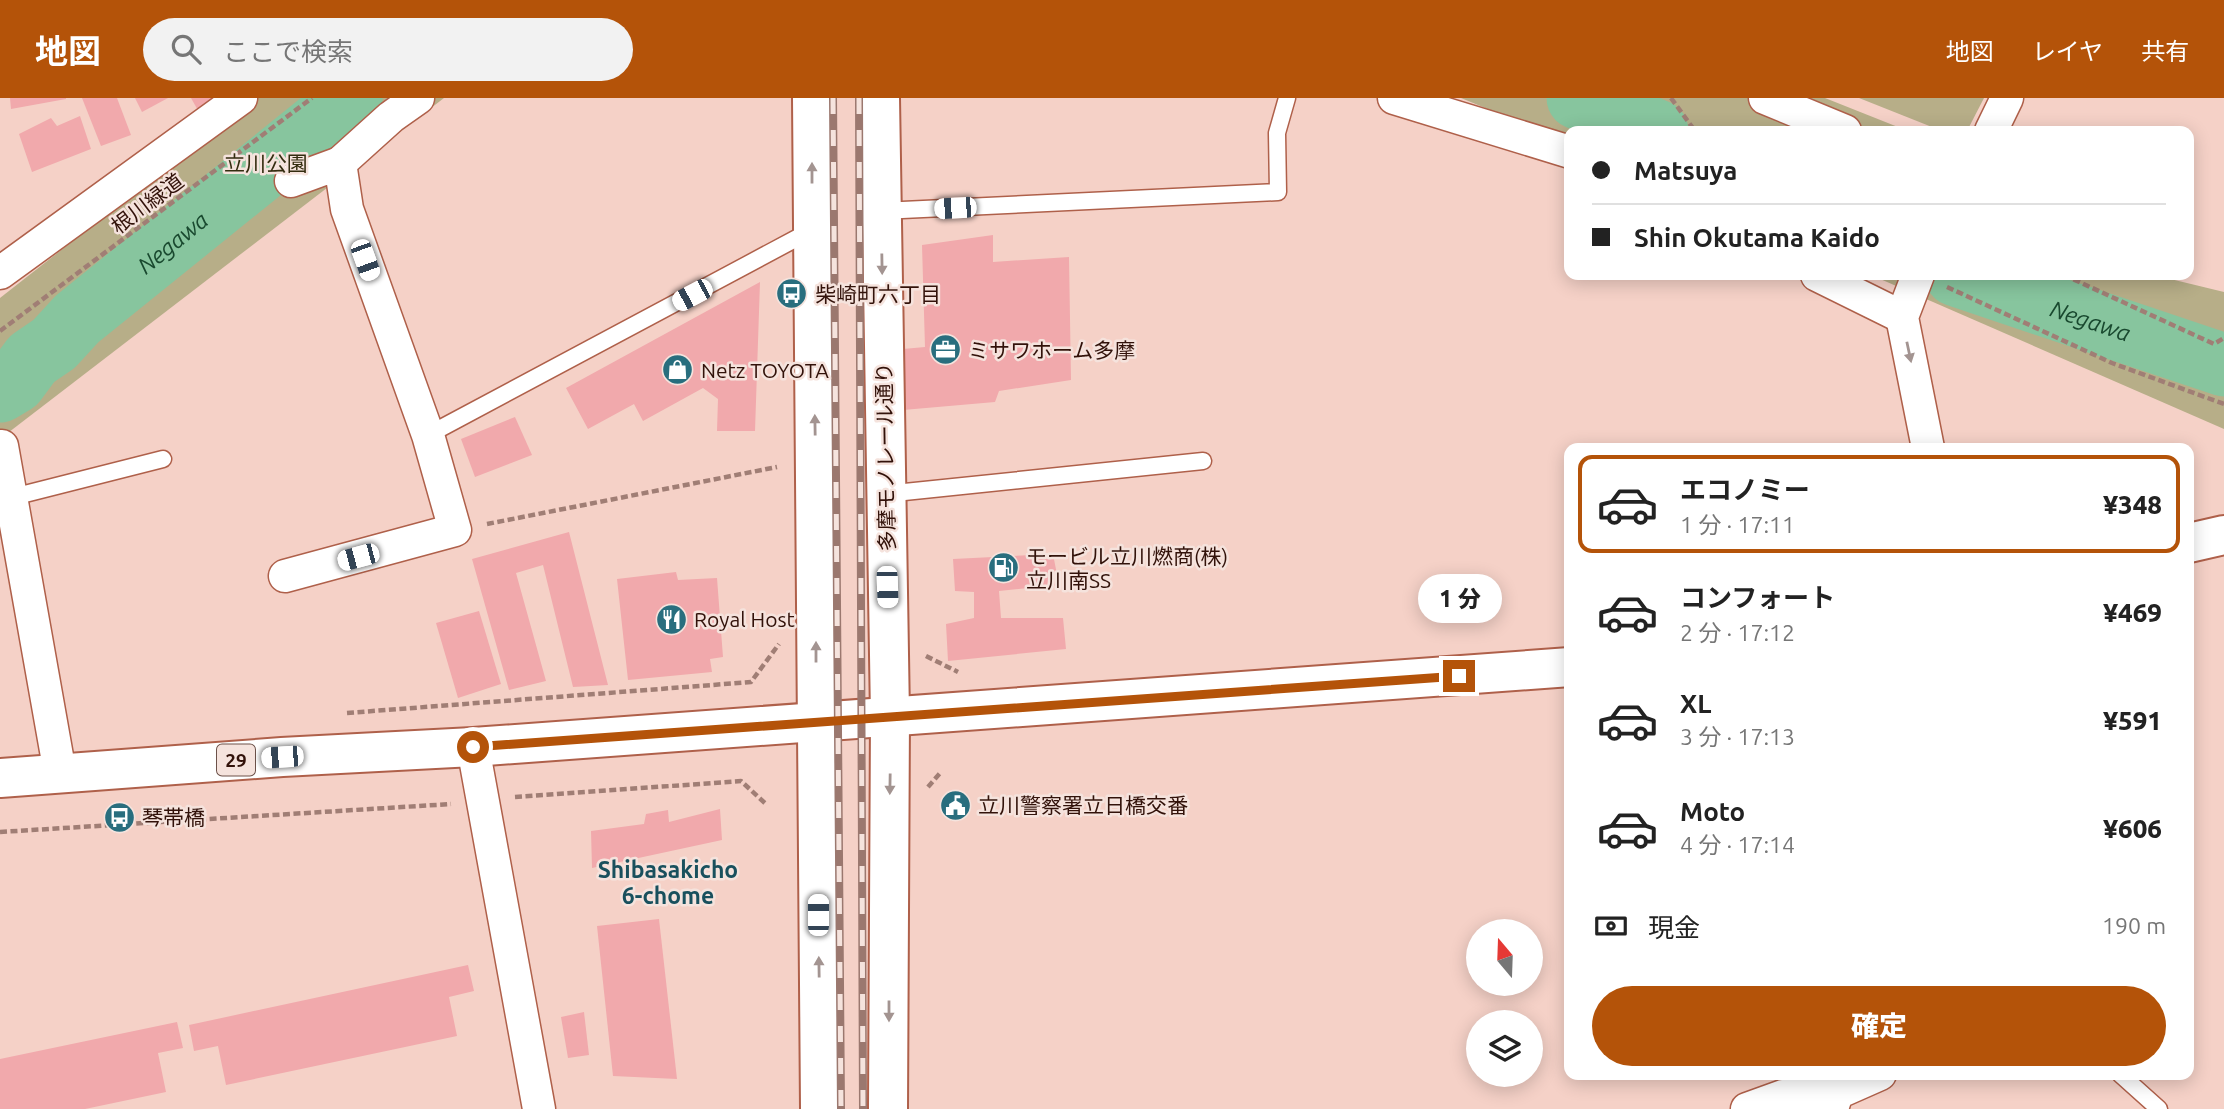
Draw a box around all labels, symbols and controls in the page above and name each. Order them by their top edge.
search box [143,18,633,81]
icon: search [167,30,205,68]
text: 地図 [35,32,101,69]
text: ここで検索 [223,37,353,66]
text: 地図 [1946,38,1994,65]
text: レイヤ [2032,38,2103,65]
text: 共有 [2141,38,2189,65]
park label: 立川公園 [224,151,308,175]
text: Matsuya [1634,156,1737,185]
one-way arrow [806,162,818,184]
street label: 根川緑道 [106,168,188,238]
car [934,196,977,220]
water label: Negawa [132,207,212,278]
text: Shin Okutama Kaido [1634,223,1880,252]
car [348,237,383,283]
one-way arrow [876,253,888,275]
car [669,276,716,314]
bus stop icon: 柴崎町六丁目 [775,277,809,311]
place label: 柴崎町六丁目 [815,282,941,306]
water label: Negawa [2047,295,2134,345]
office icon: ミサワホーム多摩 [928,333,962,367]
place label: ミサワホーム多摩 [968,338,1135,362]
one-way arrow [1903,341,1914,363]
shop icon: Netz TOYOTA [661,353,695,387]
place label: Netz TOYOTA [701,358,829,382]
street label: 多摩モノレール通り [871,362,899,552]
one-way arrow [809,413,821,435]
icon: car [1596,473,1659,536]
text: エコノミー [1680,475,1810,504]
text: ¥348 [2103,490,2162,519]
text: 1 分 · 17:11 [1680,512,1795,537]
car [335,541,382,573]
place label: モービル立川燃商(株) 立川南SS [1026,544,1228,592]
fuel station icon: モービル立川燃商(株) 立川南SS [986,551,1020,585]
car [876,566,899,608]
callout: 1 分 [1417,574,1501,624]
icon: car [1596,581,1659,644]
text: コンフォート [1680,583,1835,612]
text: 1 分 [1439,586,1481,611]
text: ¥469 [2103,598,2162,627]
restaurant icon: Royal Host [654,602,688,636]
place label: Royal Host [694,607,795,631]
text: 2 分 · 17:12 [1680,620,1795,645]
one-way arrow [810,641,822,663]
route end [1443,660,1475,692]
icon: car [1596,689,1659,752]
text: XL [1680,689,1711,718]
text: ¥591 [2103,706,2162,735]
text: 3 分 · 17:13 [1680,724,1795,749]
route start [457,731,489,763]
road number: 29 [217,744,255,776]
car [261,745,304,769]
one-way arrow [884,773,895,795]
public building icon: 立川警察署立日橋交番 [938,788,972,822]
place label: 立川警察署立日橋交番 [978,793,1188,817]
icon: car [1596,797,1659,860]
text: Moto [1680,797,1745,826]
bus stop icon: 琴帯橋 [102,800,136,834]
place label: 琴帯橋 [142,805,205,829]
text: ¥606 [2103,814,2162,843]
text: 4 分 · 17:14 [1680,832,1795,857]
district label: Shibasakicho 6-chome [598,857,738,908]
car [808,894,829,936]
icon: cash [1592,907,1630,945]
text: 現金 [1648,913,1700,942]
text: 190 m [2102,913,2166,938]
north arrow [1466,919,1544,996]
map controls [1466,919,1543,1087]
one-way arrow [813,956,825,978]
button: 確定 [1592,986,2166,1066]
one-way arrow [883,1001,895,1023]
button: layers [1466,1010,1543,1087]

